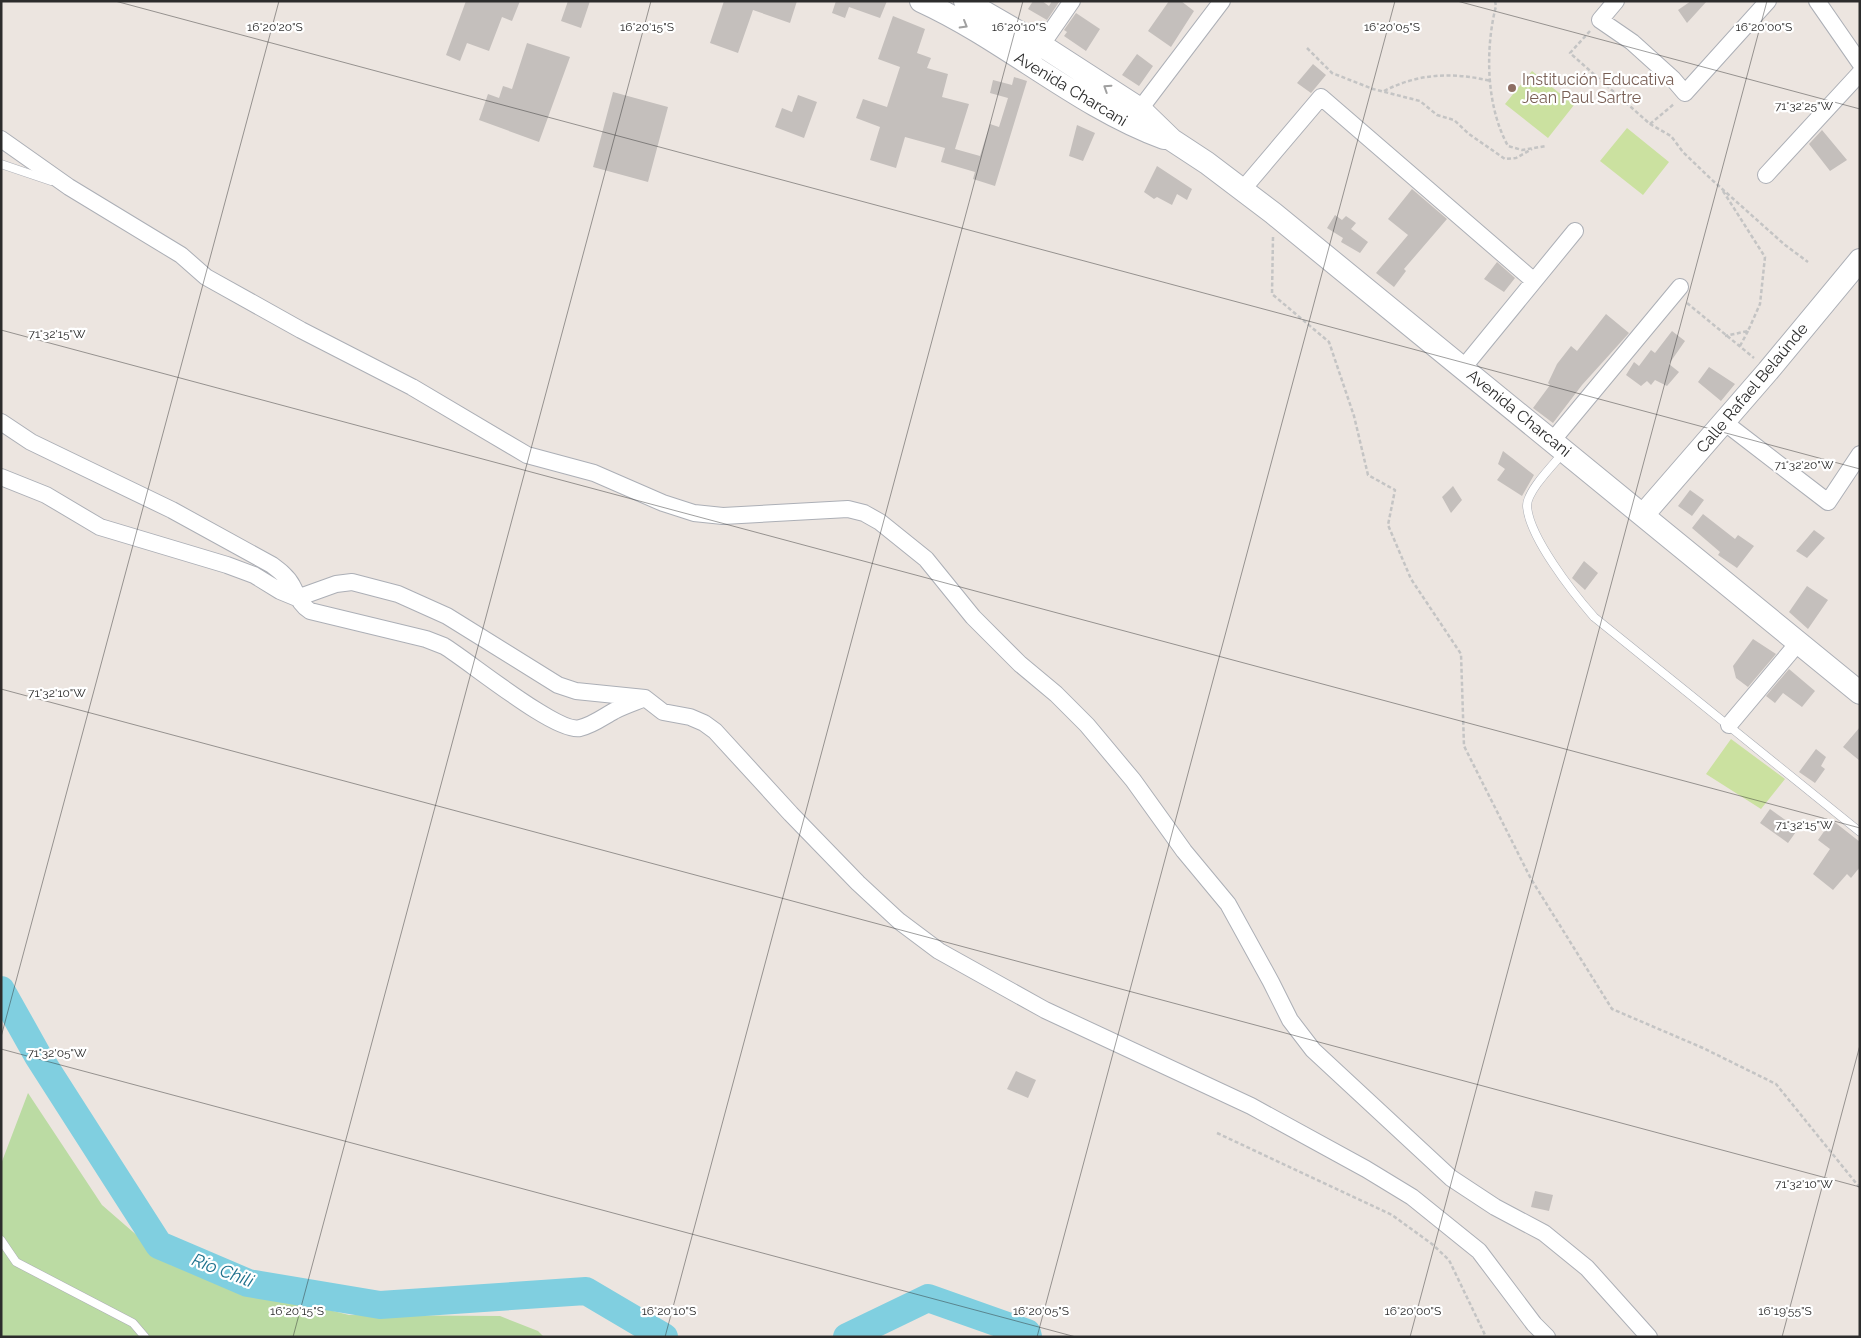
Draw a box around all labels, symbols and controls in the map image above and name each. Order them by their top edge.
one-way arrow [959,19,968,29]
text: 16°20'20"S [247,20,303,34]
text: 16°20'15"S [620,20,674,34]
text: 16°20'10"S [992,20,1046,34]
text: 16°20'05"S [1364,20,1420,34]
text: 16°20'00"S [1736,20,1792,34]
street label: Avenida Charcani [1011,48,1131,130]
place label: Institución Educativa Jean Paul Sartre [1522,70,1674,107]
marker: Institución Educativa Jean Paul Sartre [1506,82,1518,94]
one-way arrow [1104,85,1113,94]
text: 71°32'25"W [1775,99,1834,113]
street label: Calle Rafael Belaúnde [1692,319,1812,457]
text: 71°32'15"W [28,327,86,341]
street label: Avenida Charcani [1463,365,1575,461]
text: 71°32'20"W [1775,458,1834,472]
text: 71°32'10"W [28,686,86,700]
text: 71°32'15"W [1775,818,1833,832]
text: 71°32'05"W [27,1046,87,1060]
text: 71°32'10"W [1775,1177,1833,1191]
water label: Río Chili [189,1249,258,1292]
text: 16°20'15"S [270,1304,324,1318]
text: 16°20'10"S [642,1304,696,1318]
text: 16°20'05"S [1013,1304,1069,1318]
text: 16°20'00"S [1385,1304,1441,1318]
text: 16°19'55"S [1758,1304,1812,1318]

